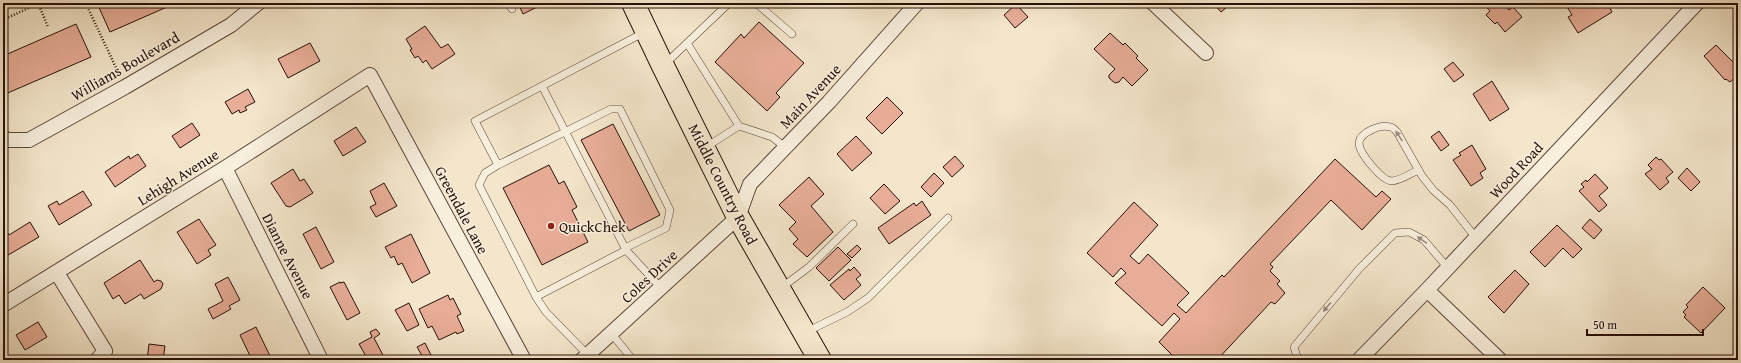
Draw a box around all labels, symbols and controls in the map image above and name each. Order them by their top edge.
street label: Williams Boulevard [67,26,183,106]
street label: Main Avenue [775,59,845,133]
street label: Middle Country Road [683,120,763,248]
one-way arrow [1395,130,1403,141]
street label: Wood Road [1484,137,1548,203]
street label: Lehigh Avenue [133,144,223,210]
street label: Greendale Lane [430,162,494,258]
street label: Dianne Avenue [257,209,319,303]
place label: QuickChek [559,216,626,237]
marker: QuickChek [546,221,556,231]
one-way arrow [1416,236,1427,244]
street label: Coles Drive [616,244,682,308]
one-way arrow [1322,302,1331,313]
scale bar [1587,311,1703,337]
text: 50 m [1593,316,1617,333]

